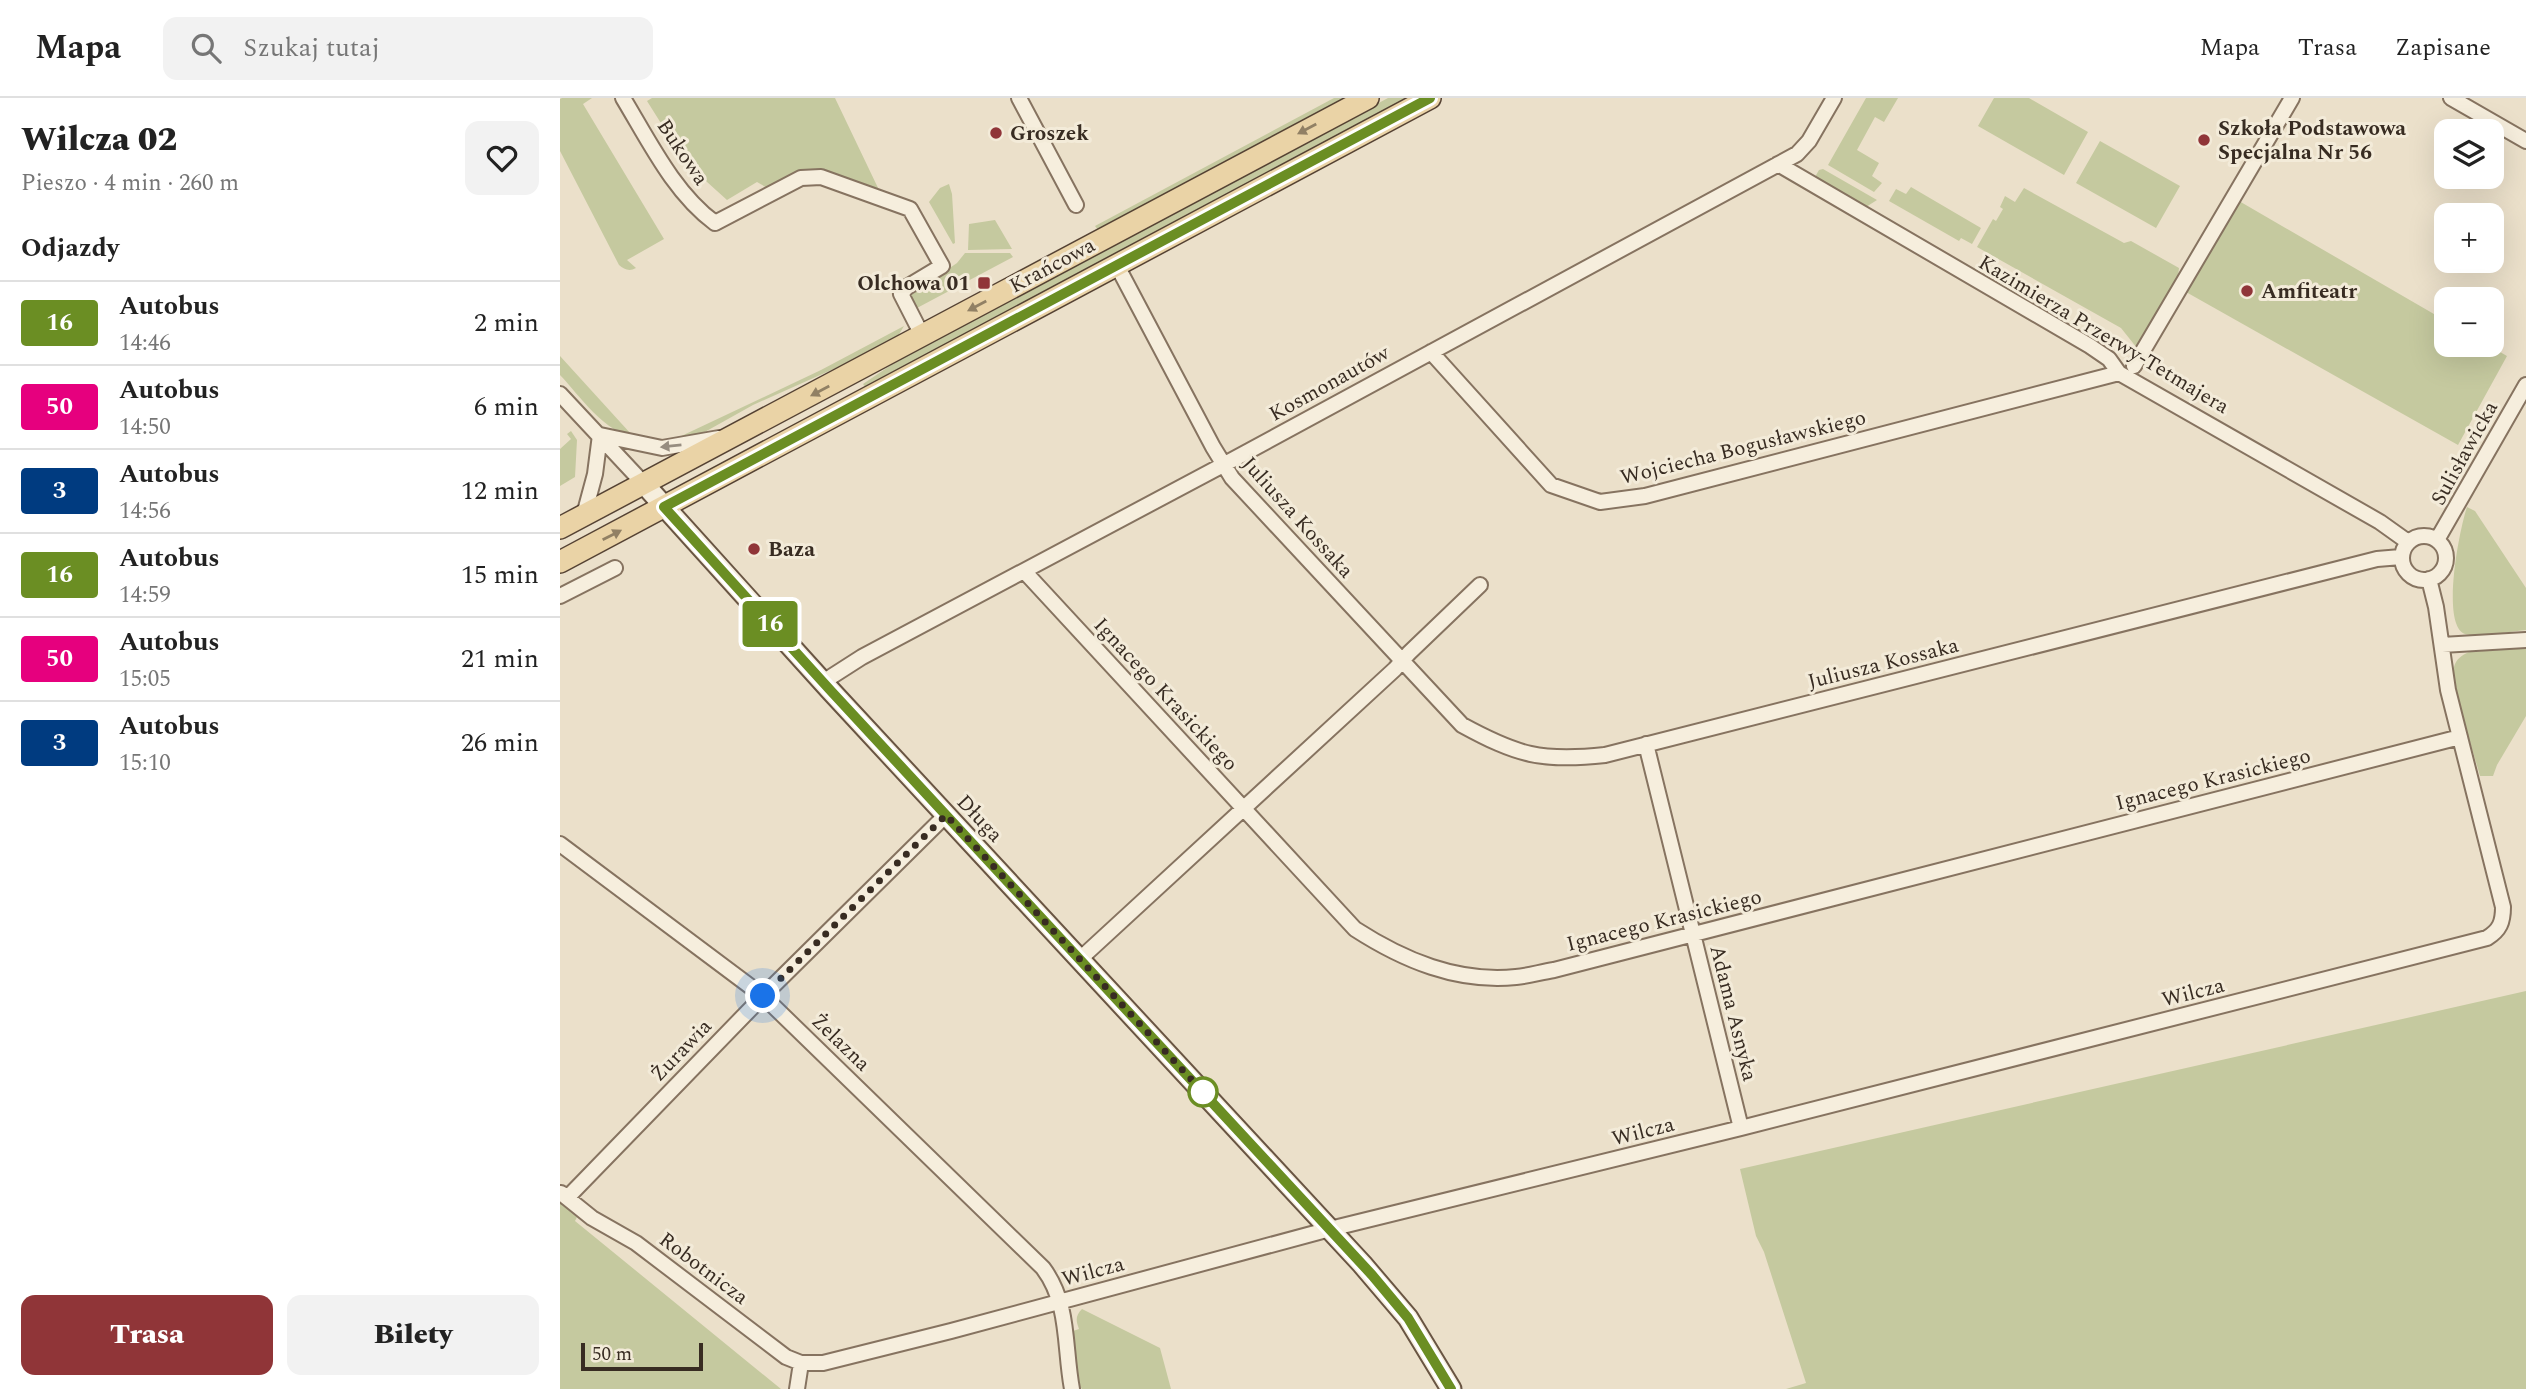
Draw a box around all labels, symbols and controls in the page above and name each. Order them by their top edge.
search box [163,17,653,80]
text: Mapa [35,23,121,73]
text: Szukaj tutaj [243,28,380,68]
icon: search [187,29,225,67]
text: Mapa [2200,30,2260,66]
text: Trasa [2298,30,2357,66]
text: Zapisane [2395,30,2491,66]
street label: Bukowa [648,113,717,193]
place label: Szkoła Podstawowa Specjalna Nr 56 [2218,113,2406,169]
text: Wilcza 02 [21,115,177,165]
place label: Groszek [1010,118,1089,150]
map controls [2434,119,2504,357]
button: layers [2434,119,2504,189]
button: heart [465,121,539,195]
one-way arrow [1297,124,1317,135]
marker: Groszek [988,125,1004,141]
marker: Szkoła Podstawowa Specjalna Nr 56 [2196,132,2212,148]
text: Pieszo · 4 min · 260 m [21,166,239,201]
button: + [2434,203,2504,273]
text: Odjazdy [21,228,119,268]
street label: Krańcowa [1004,229,1102,302]
street label: Kazimierza Przerwy-Tetmajera [1972,247,2236,423]
place label: Olchowa 01 [857,268,970,300]
marker: Olchowa 01 [976,275,992,291]
place label: Amfiteatr [2261,276,2357,308]
marker: Amfiteatr [2239,283,2255,299]
text: Autobus [119,286,220,326]
button: − [2434,287,2504,357]
one-way arrow [967,300,987,312]
text: 2 min [474,303,539,343]
text: 16 [46,305,73,341]
text: 14:46 [119,326,171,361]
street label: Kosmonautów [1263,337,1397,430]
text: Autobus [119,370,220,410]
one-way arrow [809,384,829,396]
text: 6 min [474,387,539,427]
text: 50 [46,389,73,425]
street label: Sulisławicka [2423,395,2507,512]
street label: Wojciecha Bogusławskiego [1617,402,1869,494]
text: 14:50 [119,410,171,445]
one-way arrow [659,441,681,452]
street label: Juliusza Kossaka [1234,450,1361,586]
text: Autobus [119,454,220,494]
text: 12 min [461,471,539,511]
text: 3 [53,473,66,509]
text: 14:56 [119,494,171,529]
one-way arrow [603,529,623,541]
place label: Baza [768,534,815,566]
text: Autobus [119,538,220,578]
marker: Baza [746,541,762,557]
text: 15 min [461,555,539,595]
text: 16 [46,557,73,593]
text: 14:59 [119,578,171,613]
line badge: 16 [738,601,802,647]
text: 16 [757,606,783,642]
street label: Ignacego Krasickiego [1085,611,1245,779]
text: Autobus [119,622,220,662]
street label: Juliusza Kossaka [1804,630,1963,698]
text: 21 min [461,639,539,679]
text: 50 [46,641,73,677]
text: 15:05 [119,662,171,697]
text: Autobus [119,706,220,746]
text: 26 min [461,723,539,763]
text: 3 [53,725,66,761]
street label: Ignacego Krasickiego [2112,740,2314,820]
text: 15:10 [119,746,171,781]
street label: Długa [949,787,1010,851]
street label: Ignacego Krasickiego [1563,881,1765,961]
street label: Adama Asnyka [1701,942,1766,1085]
street label: Wilcza [2159,970,2229,1016]
your location [745,978,780,1013]
street label: Żelazna [803,1006,878,1080]
street label: Żurawia [644,1011,720,1089]
unlabelled marker [1188,1077,1218,1107]
street label: Wilcza [1609,1109,1679,1155]
street label: Robotnicza [652,1224,756,1314]
street label: Wilcza [1058,1248,1129,1296]
button: Trasa [21,1295,273,1375]
button: Bilety [287,1295,539,1375]
scale bar [581,1340,704,1372]
text: 50 m [592,1340,632,1369]

